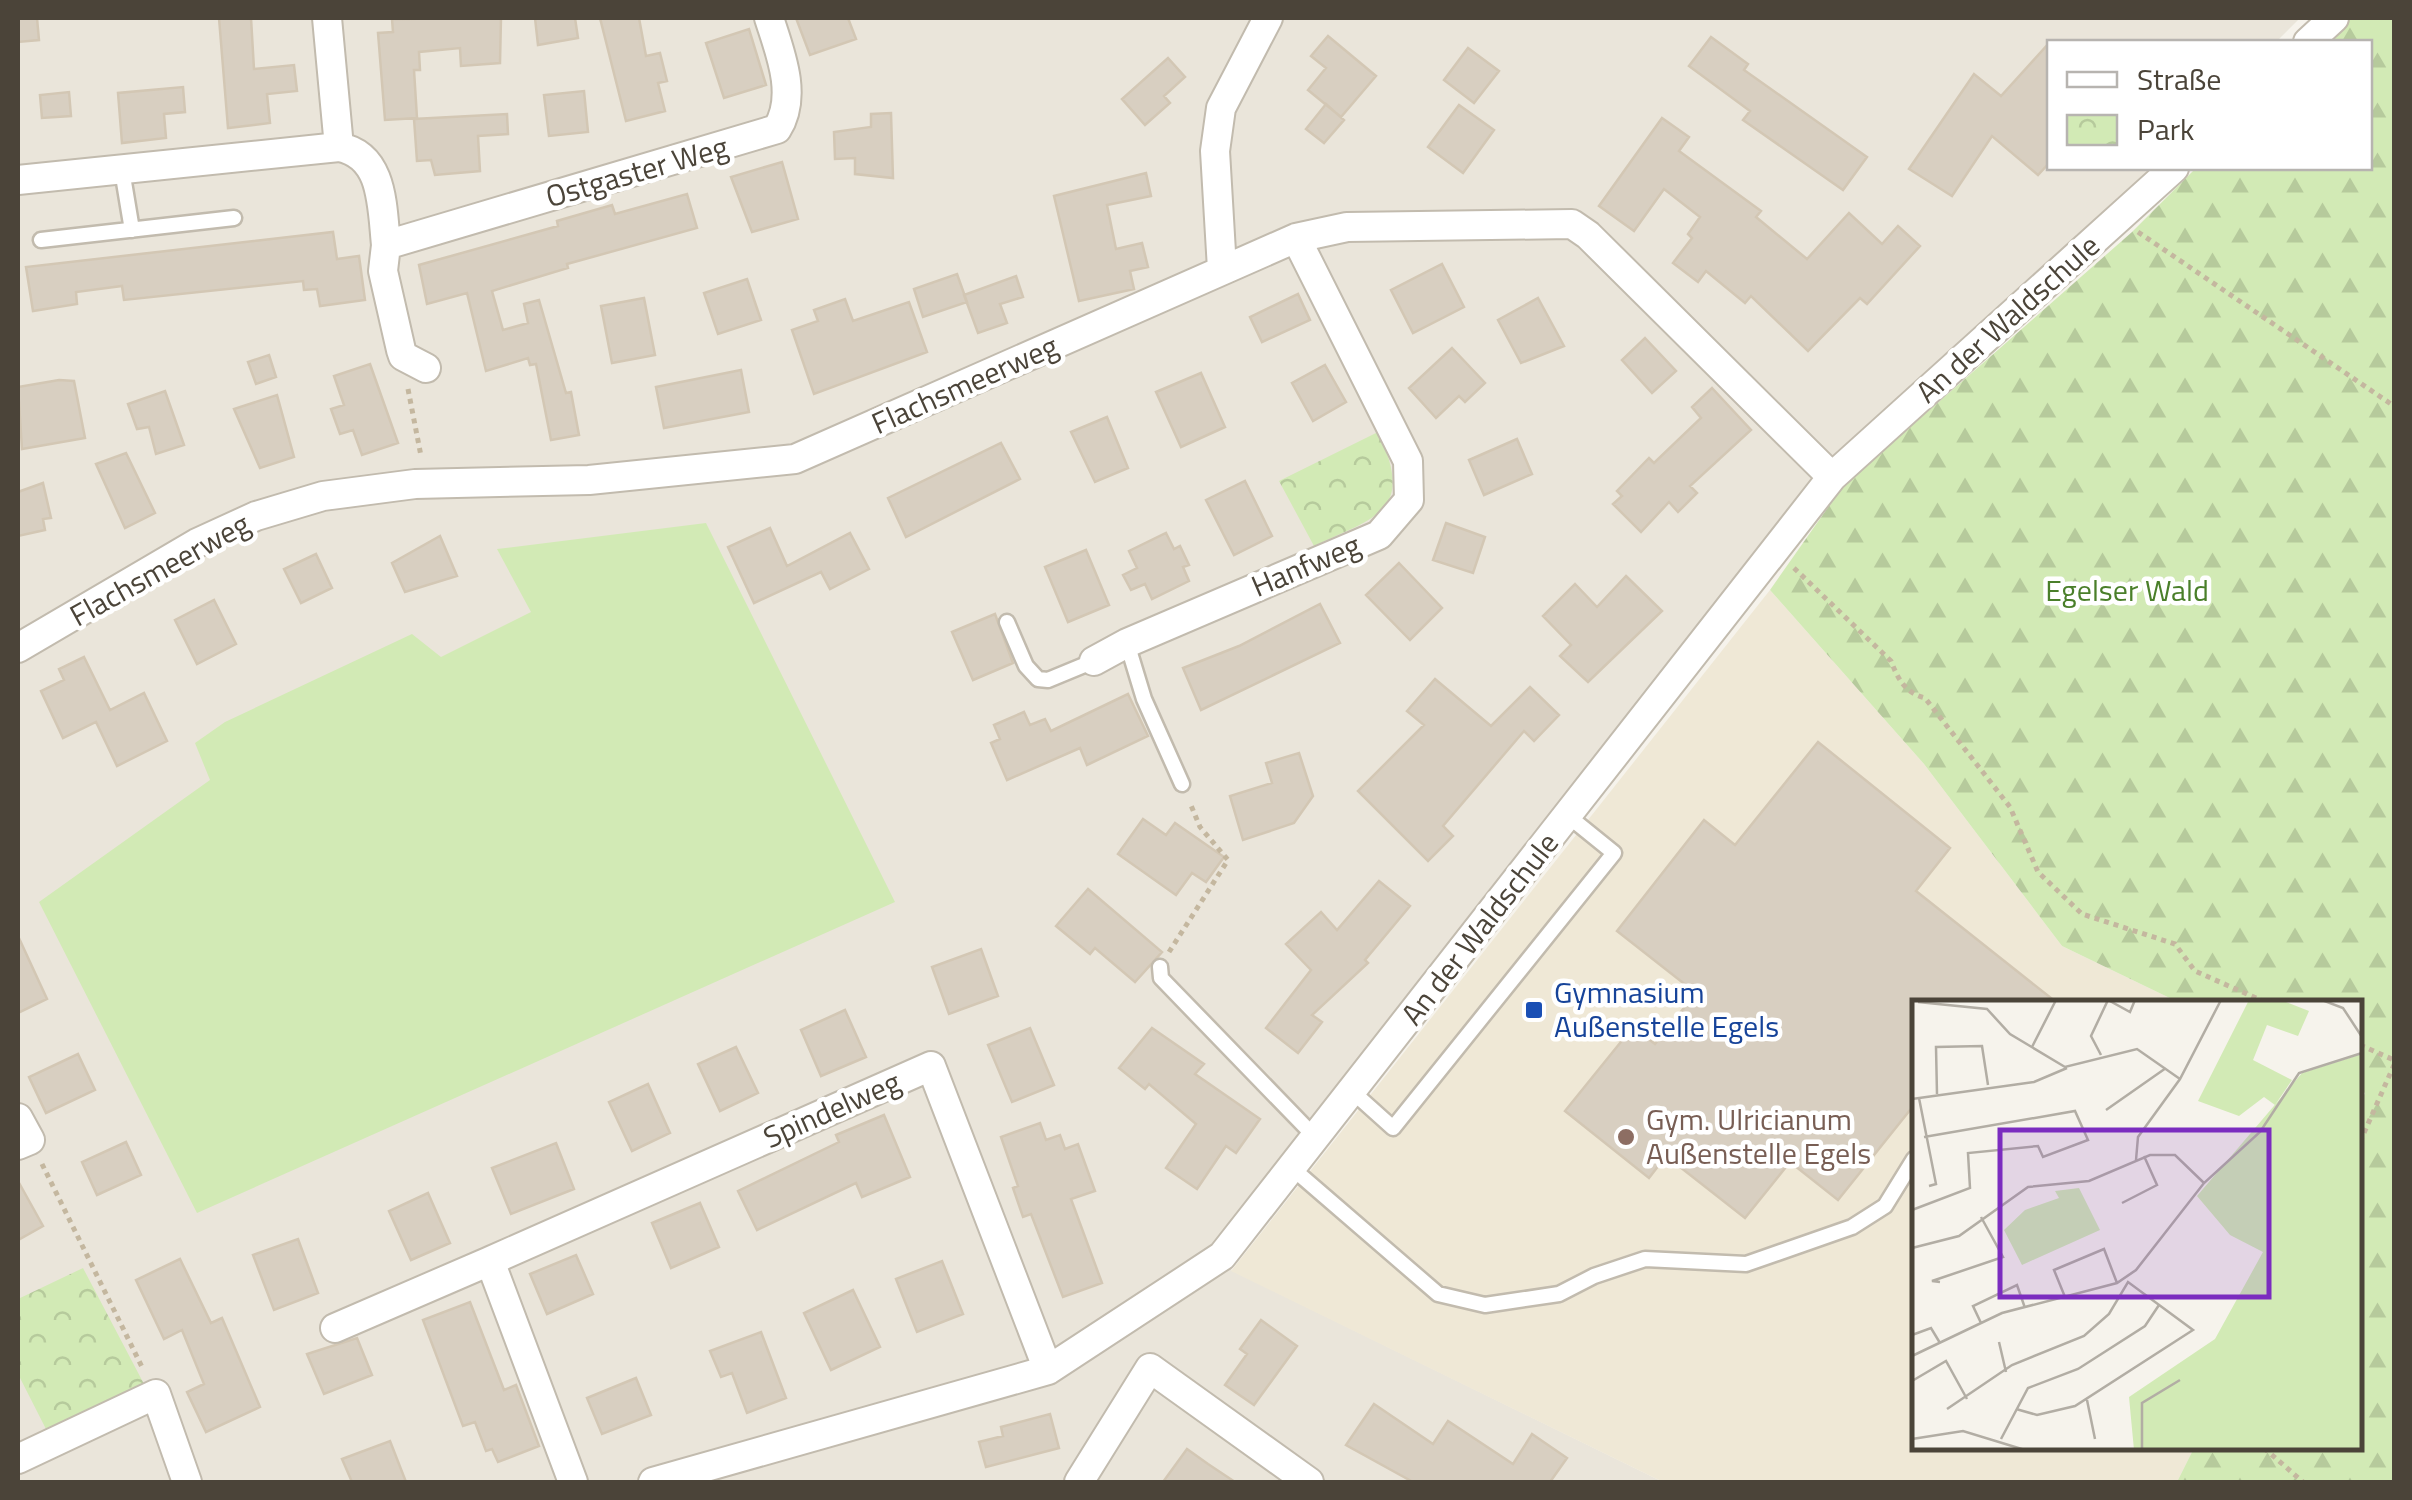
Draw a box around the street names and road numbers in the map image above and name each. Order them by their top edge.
street label: Ostgaster Weg [540,123,733,219]
street label: An der Waldschule [1905,223,2110,414]
street label: Flachsmeerweg [864,322,1065,446]
street label: Flachsmeerweg [61,501,258,638]
street label: Hanfweg [1244,522,1367,609]
street label: An der Waldschule [1389,822,1569,1035]
street label: Spindelweg [756,1058,908,1160]

